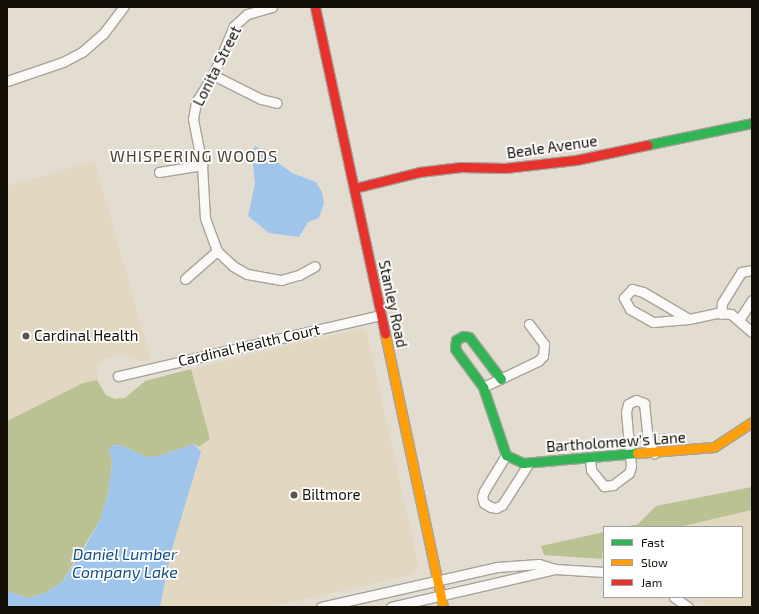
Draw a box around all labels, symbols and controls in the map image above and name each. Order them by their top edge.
street label: Lonita Street [189,23,245,109]
street label: Beale Avenue [505,132,599,162]
district label: WHISPERING WOODS [110,146,278,166]
street label: Stanley Road [375,258,411,350]
street label: Cardinal Health Court [176,320,322,370]
place label: Cardinal Health [34,327,139,345]
marker: Cardinal Health [21,331,31,341]
street label: Bartholomew's Lane [546,428,686,456]
place label: Biltmore [302,486,361,504]
marker: Biltmore [289,490,299,500]
legend [603,526,743,598]
text: Fast [641,535,664,549]
water label: Daniel Lumber Company Lake [72,544,178,582]
text: Slow [641,555,668,569]
text: Jam [641,575,662,589]

